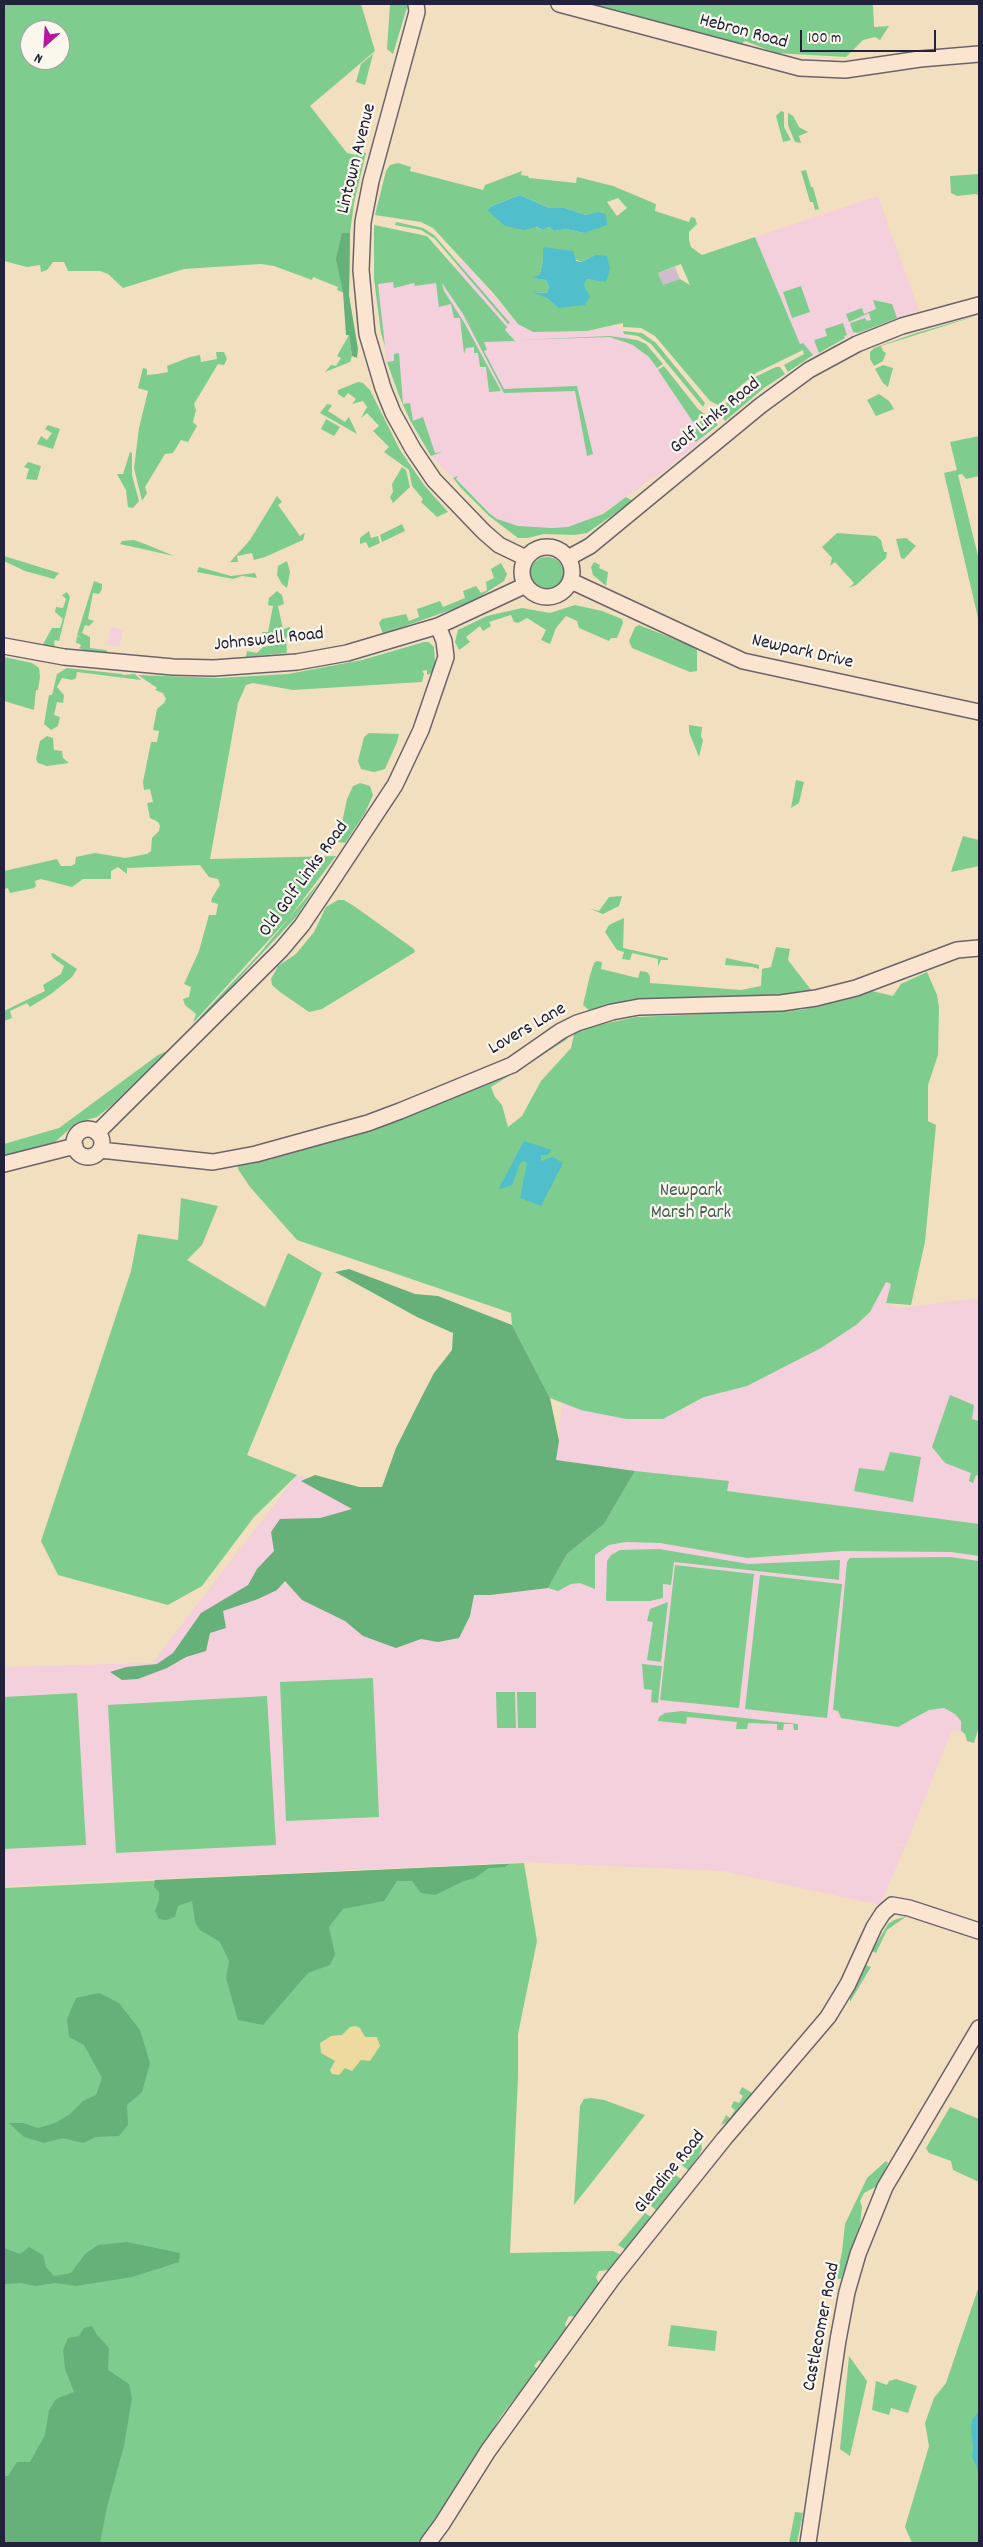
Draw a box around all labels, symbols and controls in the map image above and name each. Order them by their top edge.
street label: Hebron Road [696,10,790,56]
north arrow [20,20,70,70]
scale bar [803,20,939,52]
text: 100 m [808,28,841,50]
text: N [31,47,46,68]
street label: Lintown Avenue [333,101,383,217]
street label: Golf Links Road [666,374,766,460]
street label: Johnswell Road [213,624,325,658]
street label: Newpark Drive [749,630,855,676]
street label: Old Golf Links Road [255,817,355,943]
street label: Lovers Lane [485,999,571,1061]
park label: Newpark Marsh Park [651,1181,731,1225]
street label: Glendine Road [630,2127,712,2219]
street label: Castlecomer Road [799,2261,847,2393]

